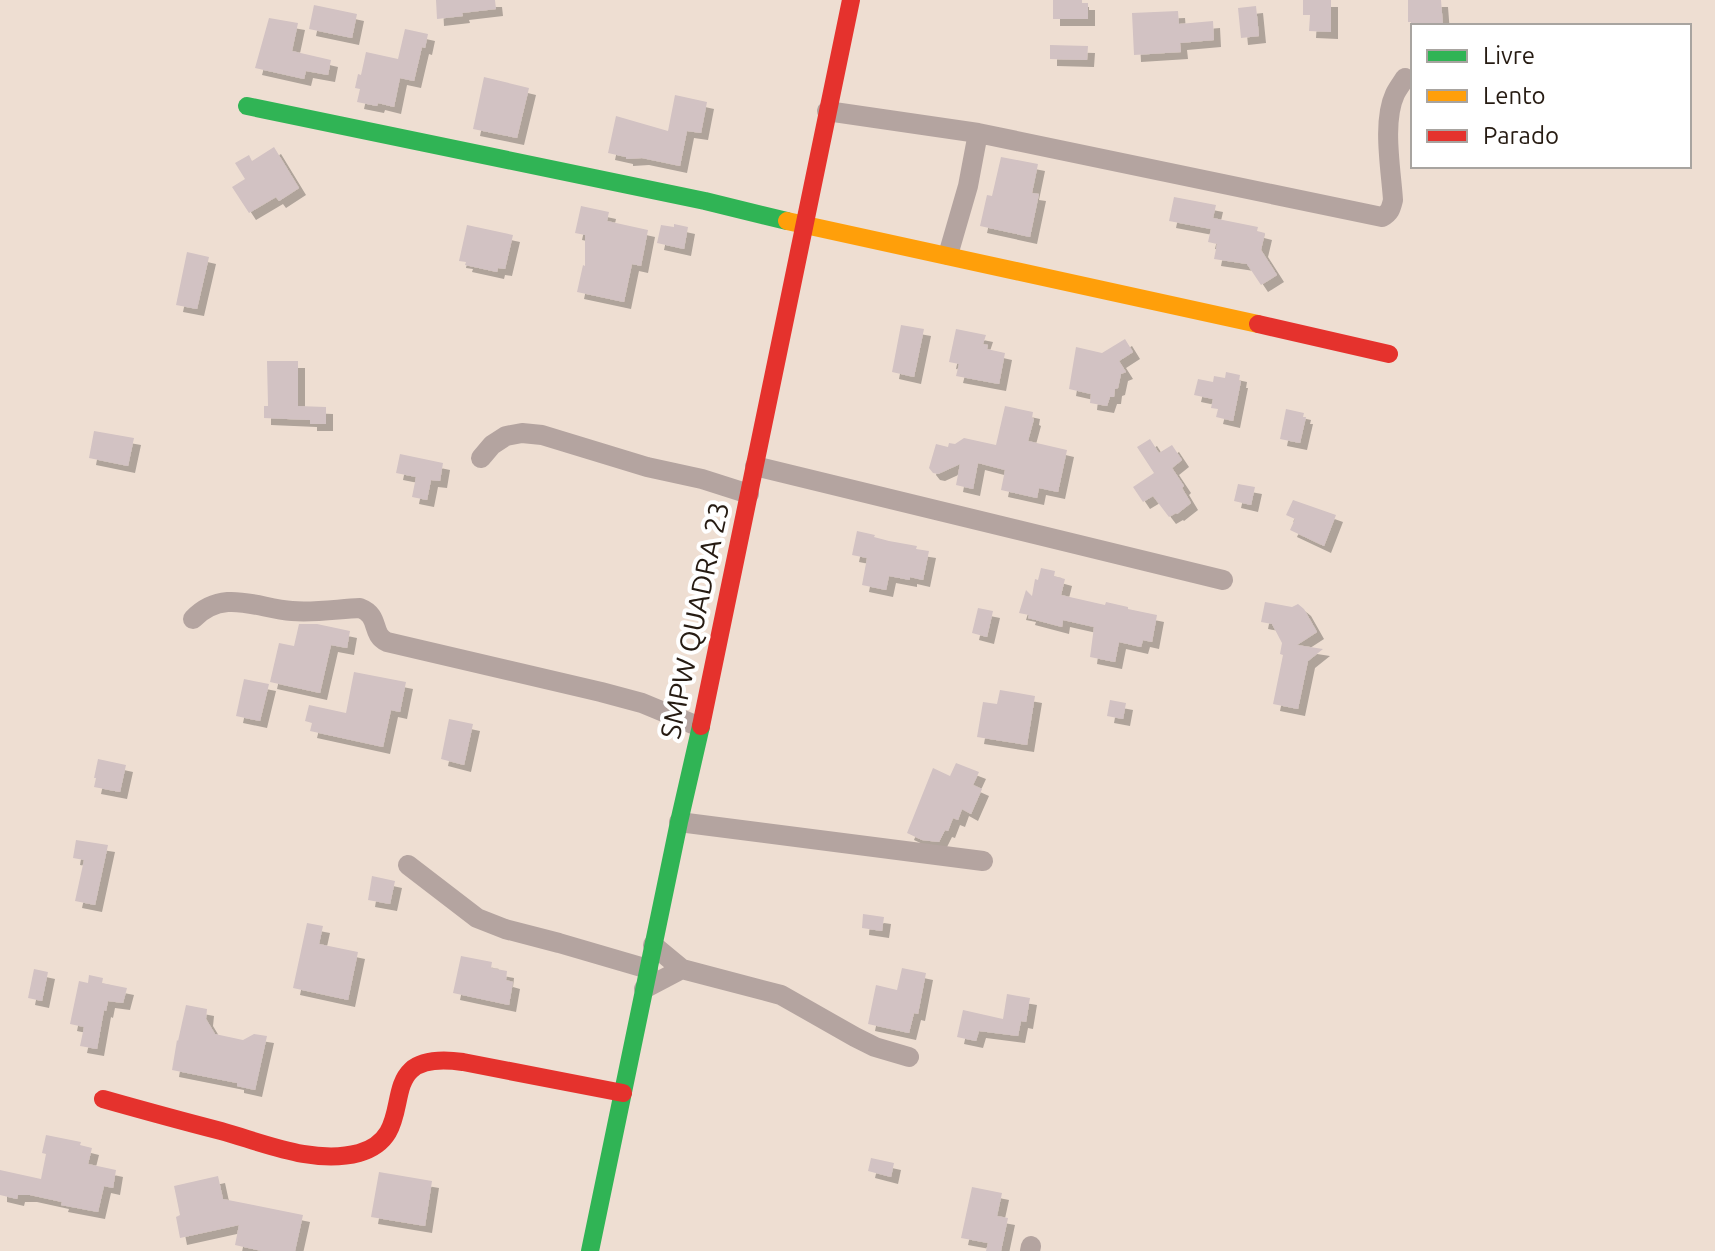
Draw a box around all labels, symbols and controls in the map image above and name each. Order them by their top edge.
legend [1411,24,1691,168]
text: Livre [1483,42,1535,69]
text: Lento [1483,82,1546,109]
text: Parado [1483,122,1559,149]
street label: SMPW QUADRA 23 [654,499,734,741]

